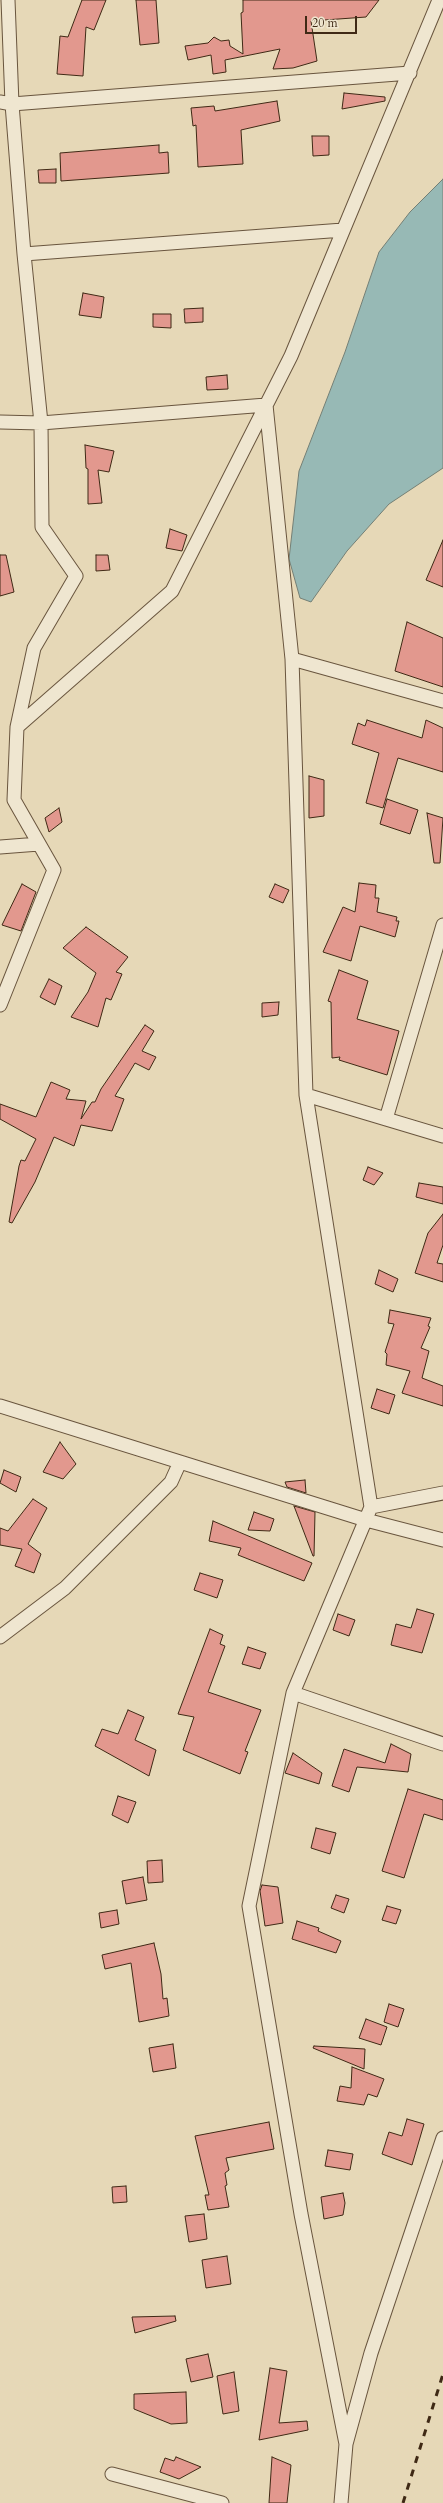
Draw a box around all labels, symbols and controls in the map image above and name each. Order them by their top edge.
scale bar [307,8,359,34]
text: 20 m [312,15,338,31]

